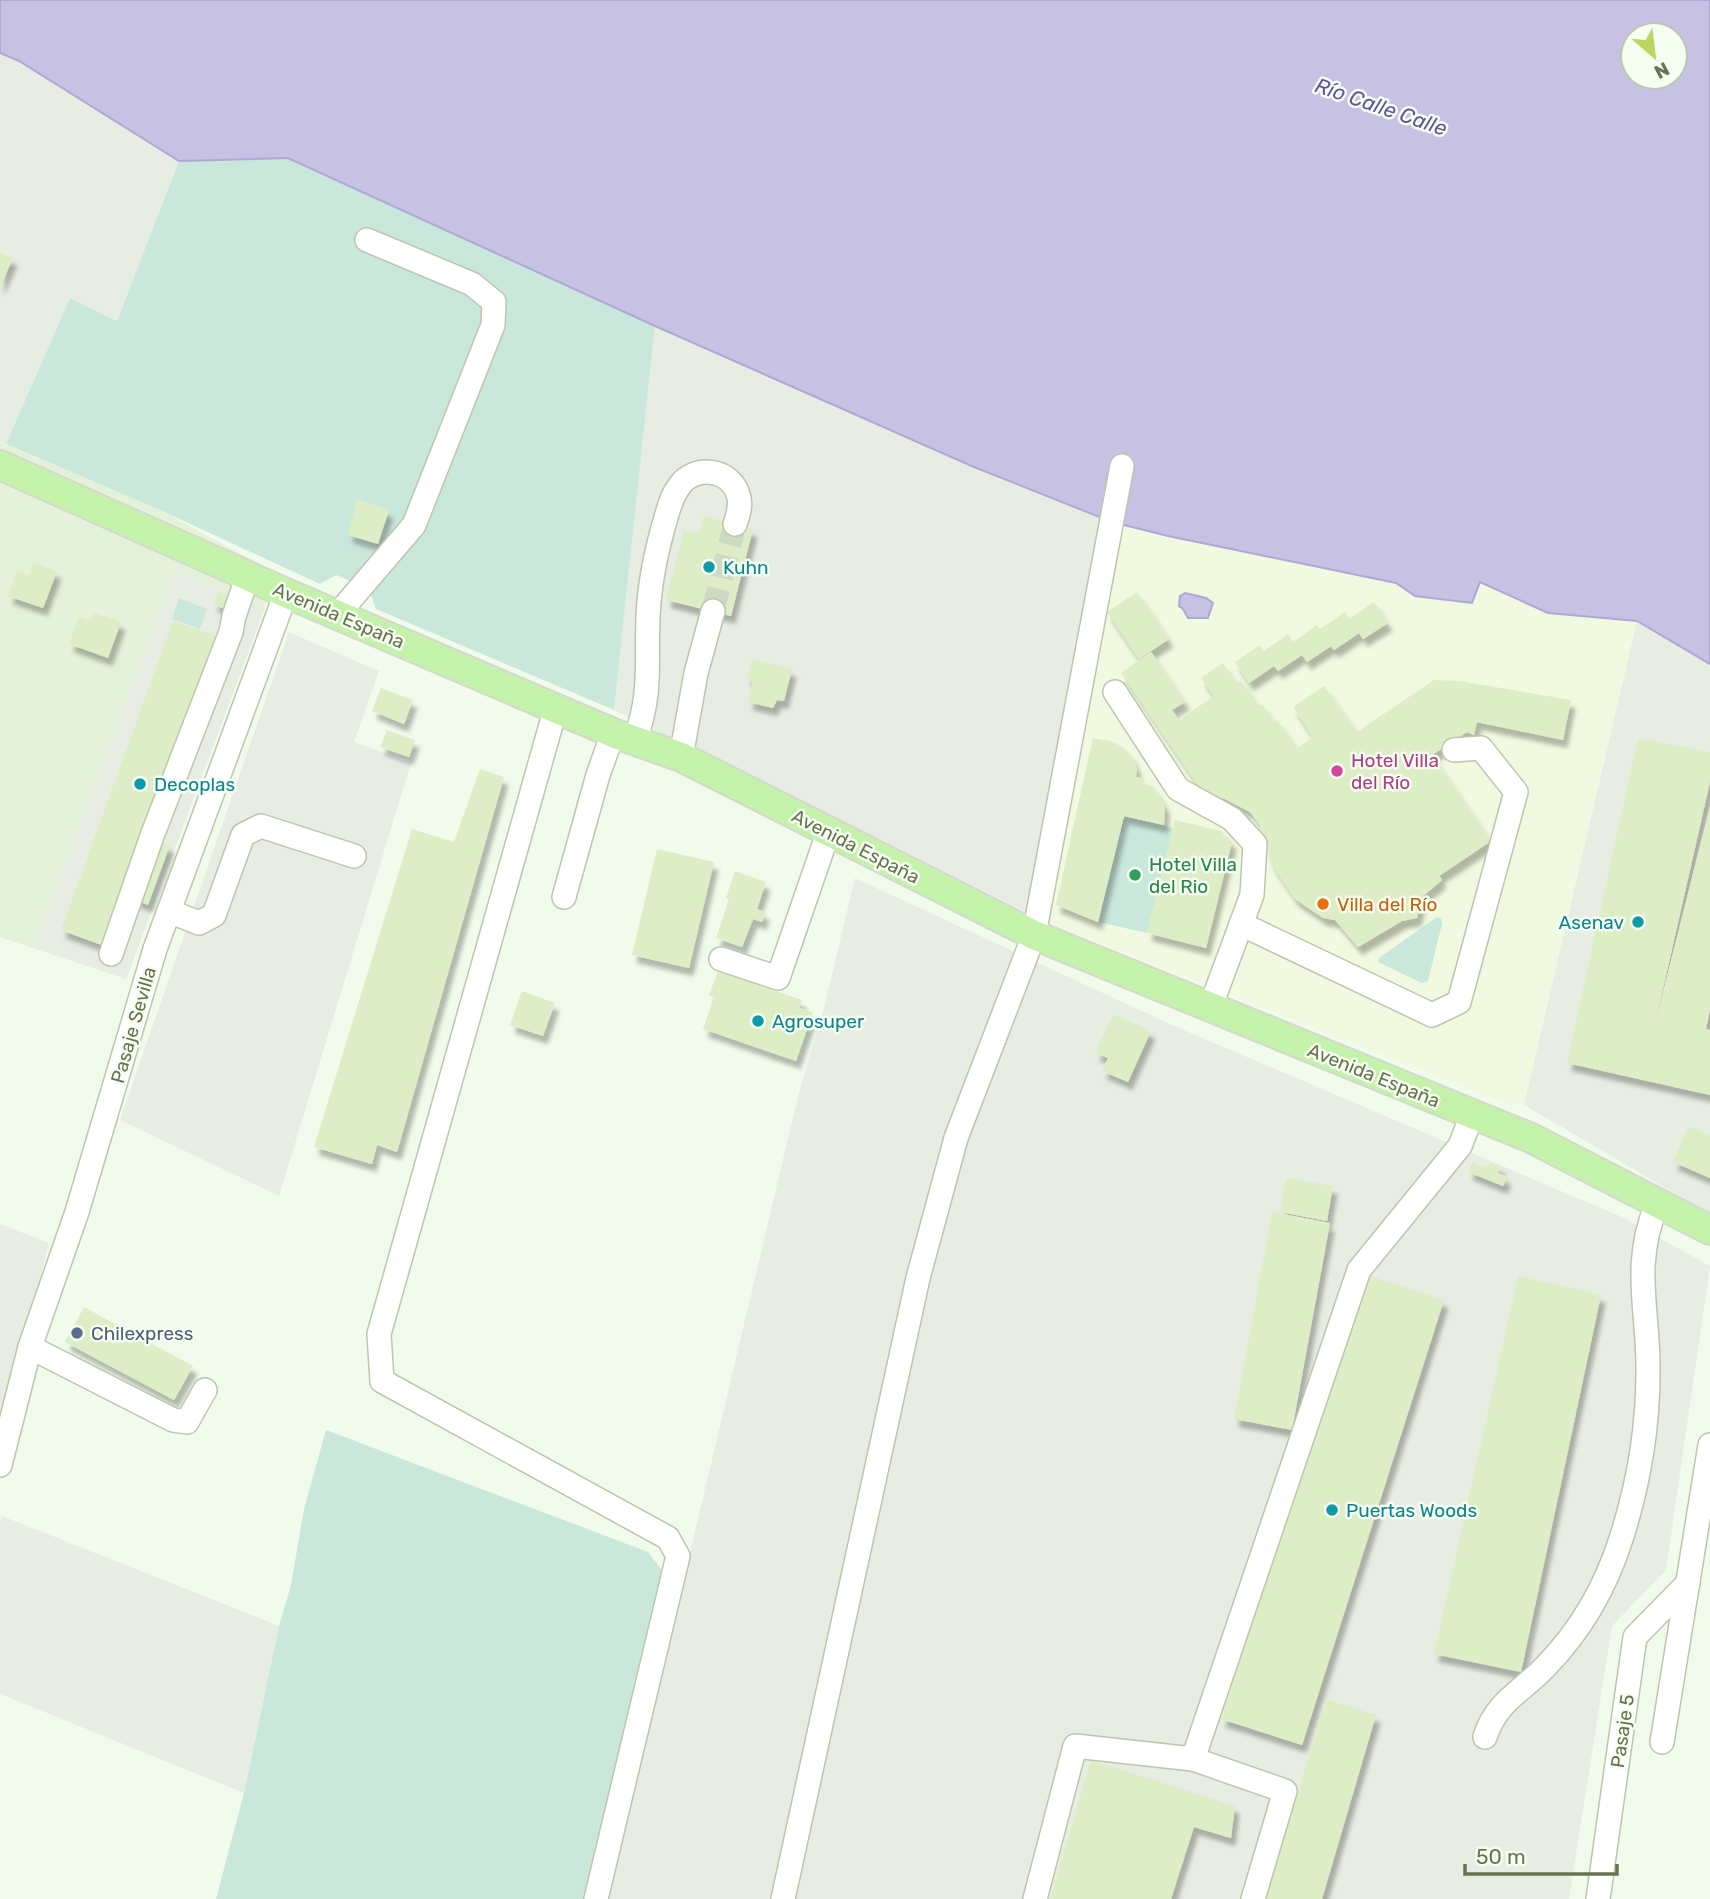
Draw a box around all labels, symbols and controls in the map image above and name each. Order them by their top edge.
north arrow [1619,21,1689,91]
text: N [1650,57,1673,84]
water label: Río Calle Calle [1312,72,1451,141]
place label: Kuhn [723,556,769,579]
marker: Kuhn [701,559,717,575]
street label: Avenida España [270,577,408,654]
place label: Hotel Villa del Río [1351,749,1439,794]
marker: Hotel Villa del Río [1329,763,1345,779]
place label: Decoplas [154,773,235,796]
marker: Decoplas [132,776,148,792]
street label: Avenida España [788,804,924,889]
place label: Hotel Villa del Rio [1149,853,1237,898]
marker: Hotel Villa del Rio [1127,867,1143,883]
place label: Villa del Río [1337,893,1438,916]
marker: Villa del Río [1315,896,1331,912]
place label: Asenav [1559,911,1624,934]
marker: Asenav [1630,914,1646,930]
street label: Pasaje Sevilla [106,964,161,1086]
place label: Agrosuper [772,1010,865,1033]
marker: Agrosuper [750,1013,766,1029]
street label: Avenida España [1304,1038,1443,1112]
place label: Chilexpress [91,1322,194,1345]
marker: Chilexpress [69,1325,85,1341]
place label: Puertas Woods [1346,1499,1477,1522]
marker: Puertas Woods [1324,1502,1340,1518]
street label: Pasaje 5 [1606,1693,1639,1769]
scale bar [1465,1832,1617,1876]
text: 50 m [1476,1844,1526,1869]

